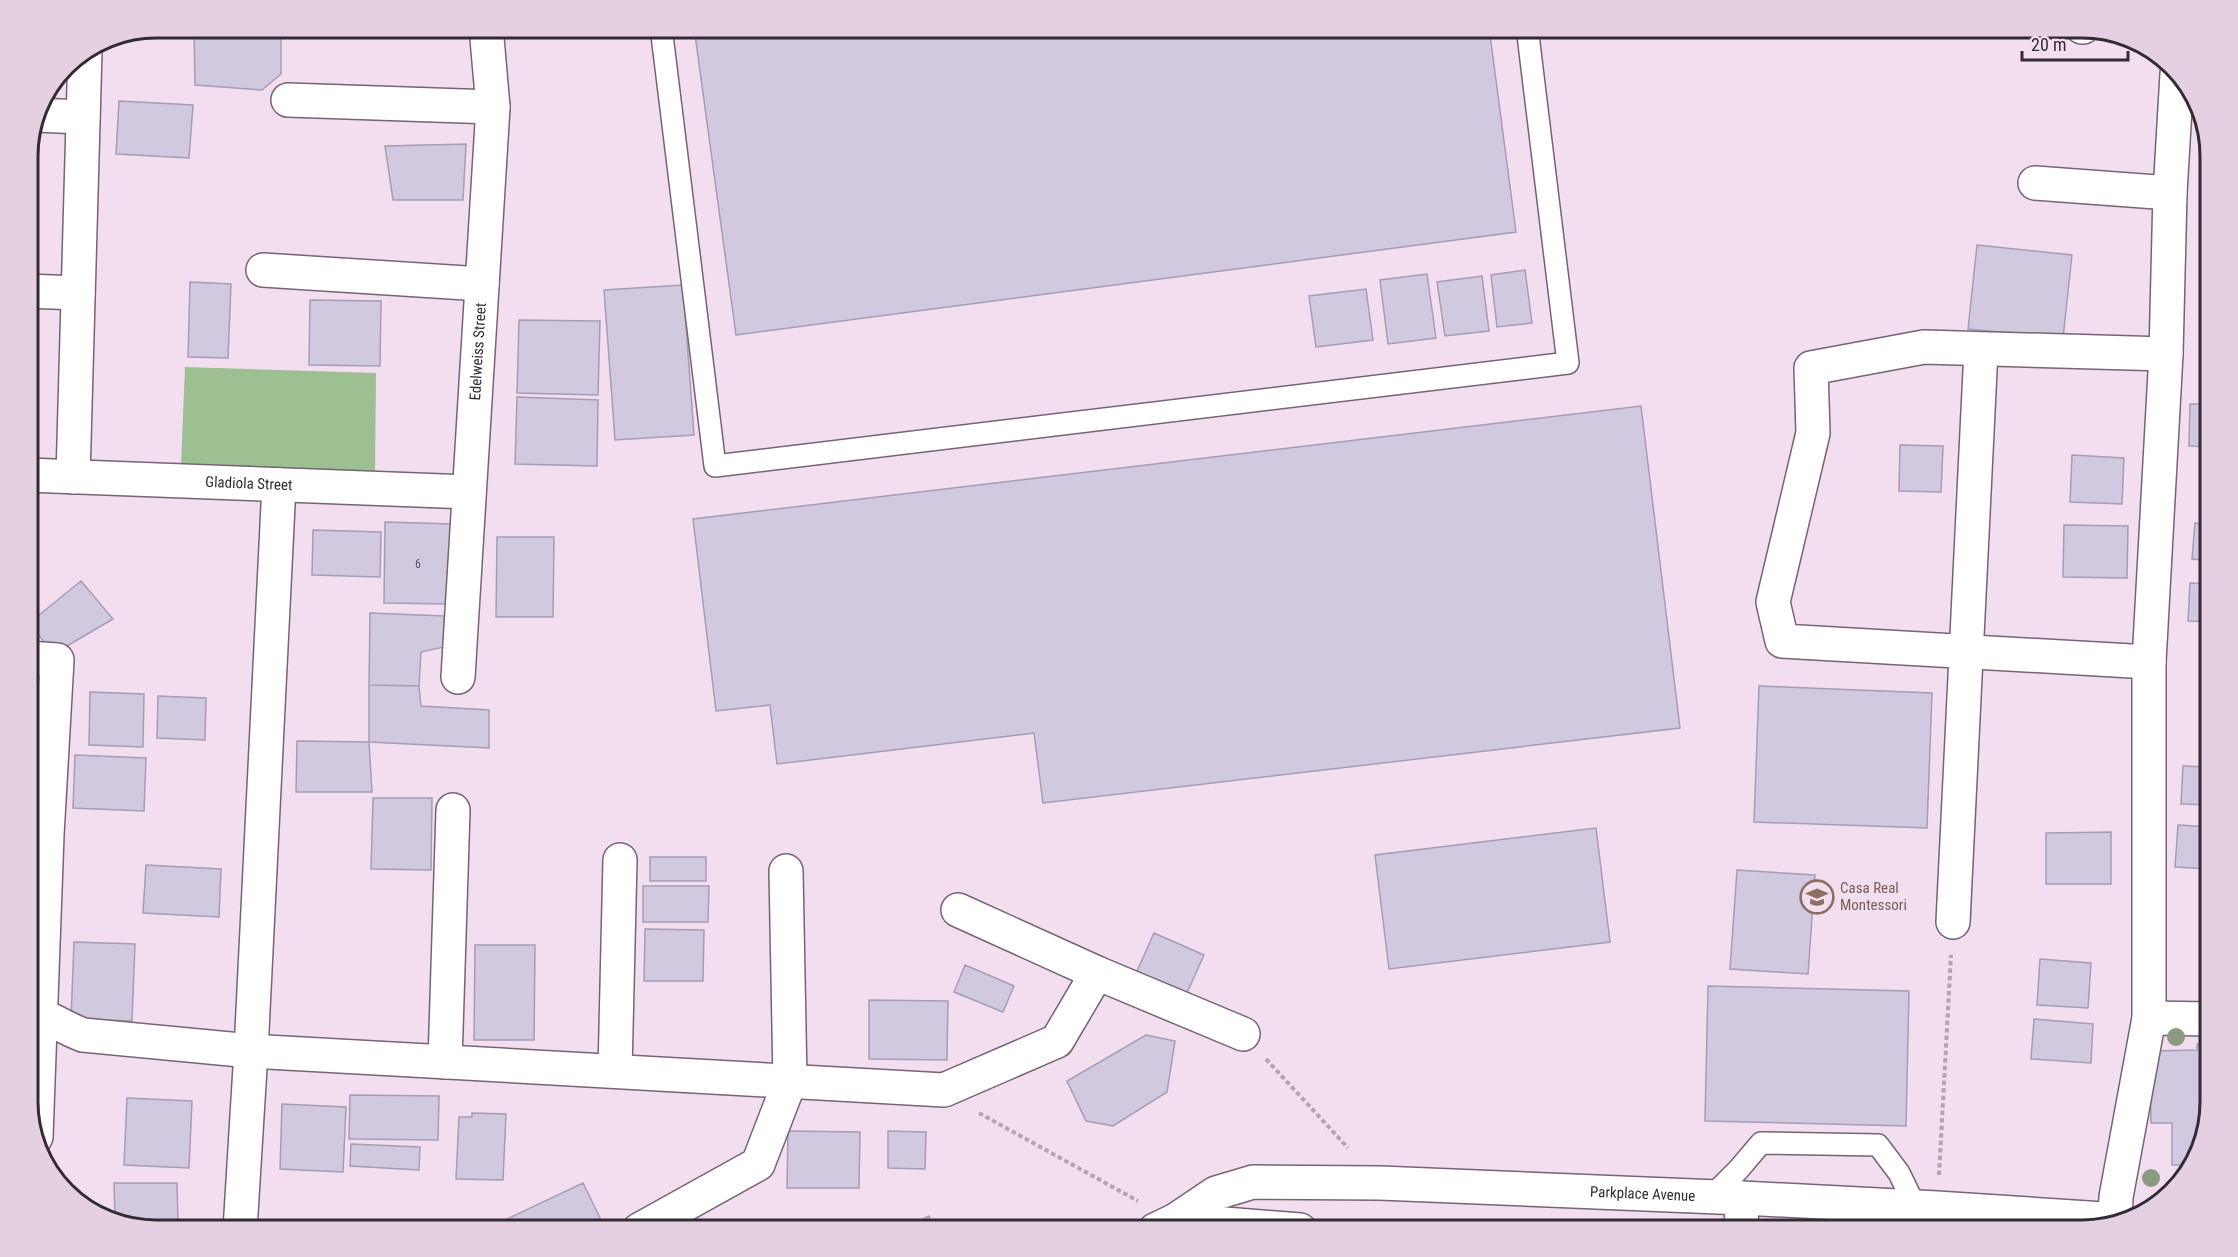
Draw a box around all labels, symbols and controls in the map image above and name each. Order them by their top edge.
scale bar [2022,24,2128,62]
text: 20 m [2031,34,2066,55]
street label: Edelweiss Street [466,302,490,401]
street label: Gladiola Street [205,473,293,494]
house number: 6 [415,557,421,571]
school or university icon: Casa Real Montessori [1799,879,1835,915]
place label: Casa Real Montessori [1840,879,1907,914]
street label: Parkplace Avenue [1590,1183,1696,1205]

